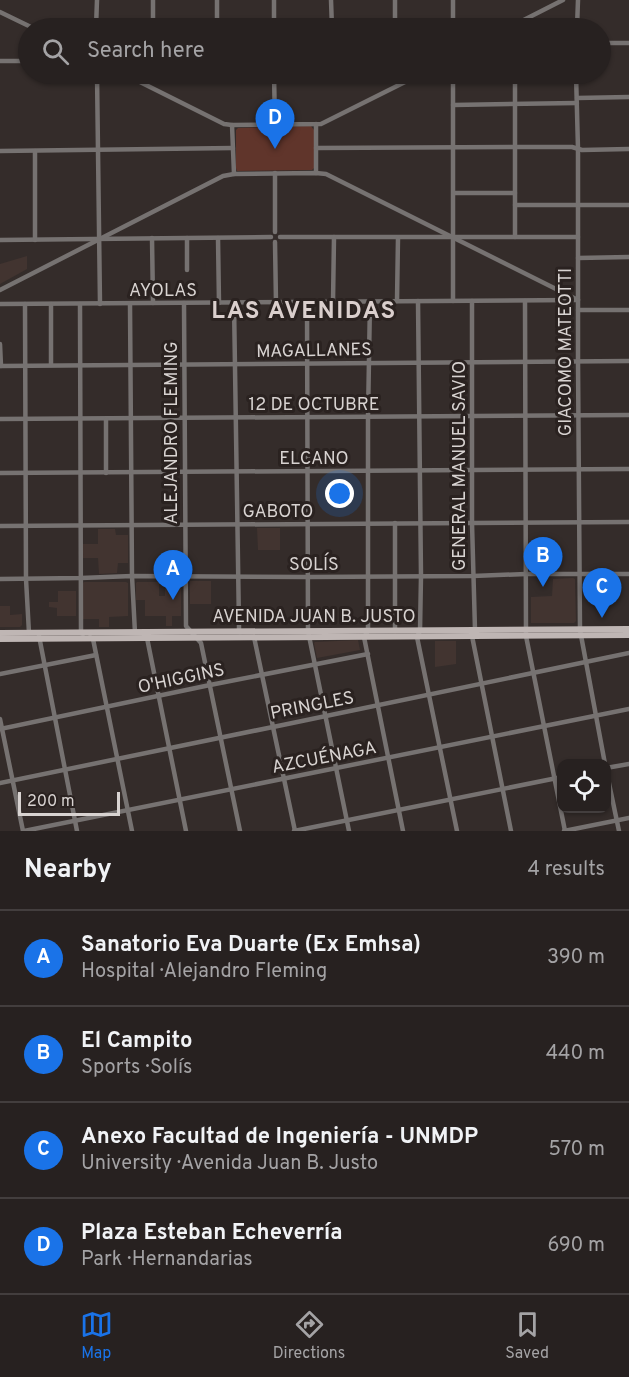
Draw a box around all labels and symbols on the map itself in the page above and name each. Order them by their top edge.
pin: D [256,100,294,149]
street label: GIACOMO MATEOTTI [555,268,578,436]
street label: AYOLAS [129,280,197,303]
district label: LAS AVENIDAS [211,297,397,327]
street label: MAGALLANES [256,339,372,364]
street label: ALEJANDRO FLEMING [161,341,184,525]
street label: GENERAL MANUEL SAVIO [449,361,472,571]
street label: 12 DE OCTUBRE [248,394,380,417]
street label: ELCANO [279,448,349,471]
your location [325,479,354,508]
street label: GABOTO [243,501,313,524]
pin: B [524,538,562,587]
pin: A [154,550,192,600]
street label: SOLÍS [289,552,339,577]
pin: C [582,568,622,618]
street label: AVENIDA JUAN B. JUSTO [212,606,416,629]
street label: O'HIGGINS [136,659,227,700]
street label: PRINGLES [268,687,356,726]
street label: AZCUÉNAGA [270,735,379,780]
scale bar [18,789,120,816]

